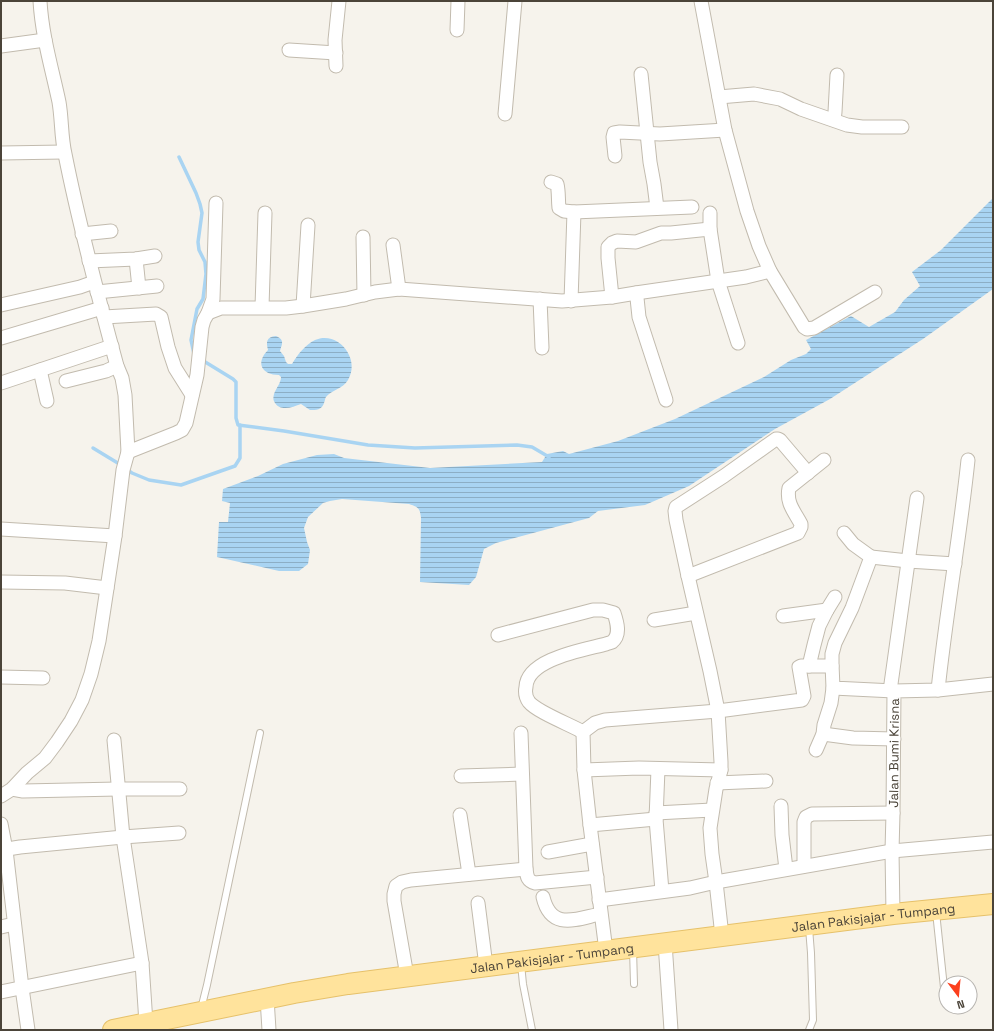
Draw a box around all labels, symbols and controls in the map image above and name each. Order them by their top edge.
street label: Jalan Bumi Krisna [885,698,903,808]
street label: Jalan Pakisjajar - Tumpang [790,900,956,936]
street label: Jalan Pakisjajar - Tumpang [469,939,635,977]
north arrow [938,975,978,1015]
text: N [955,997,966,1012]

